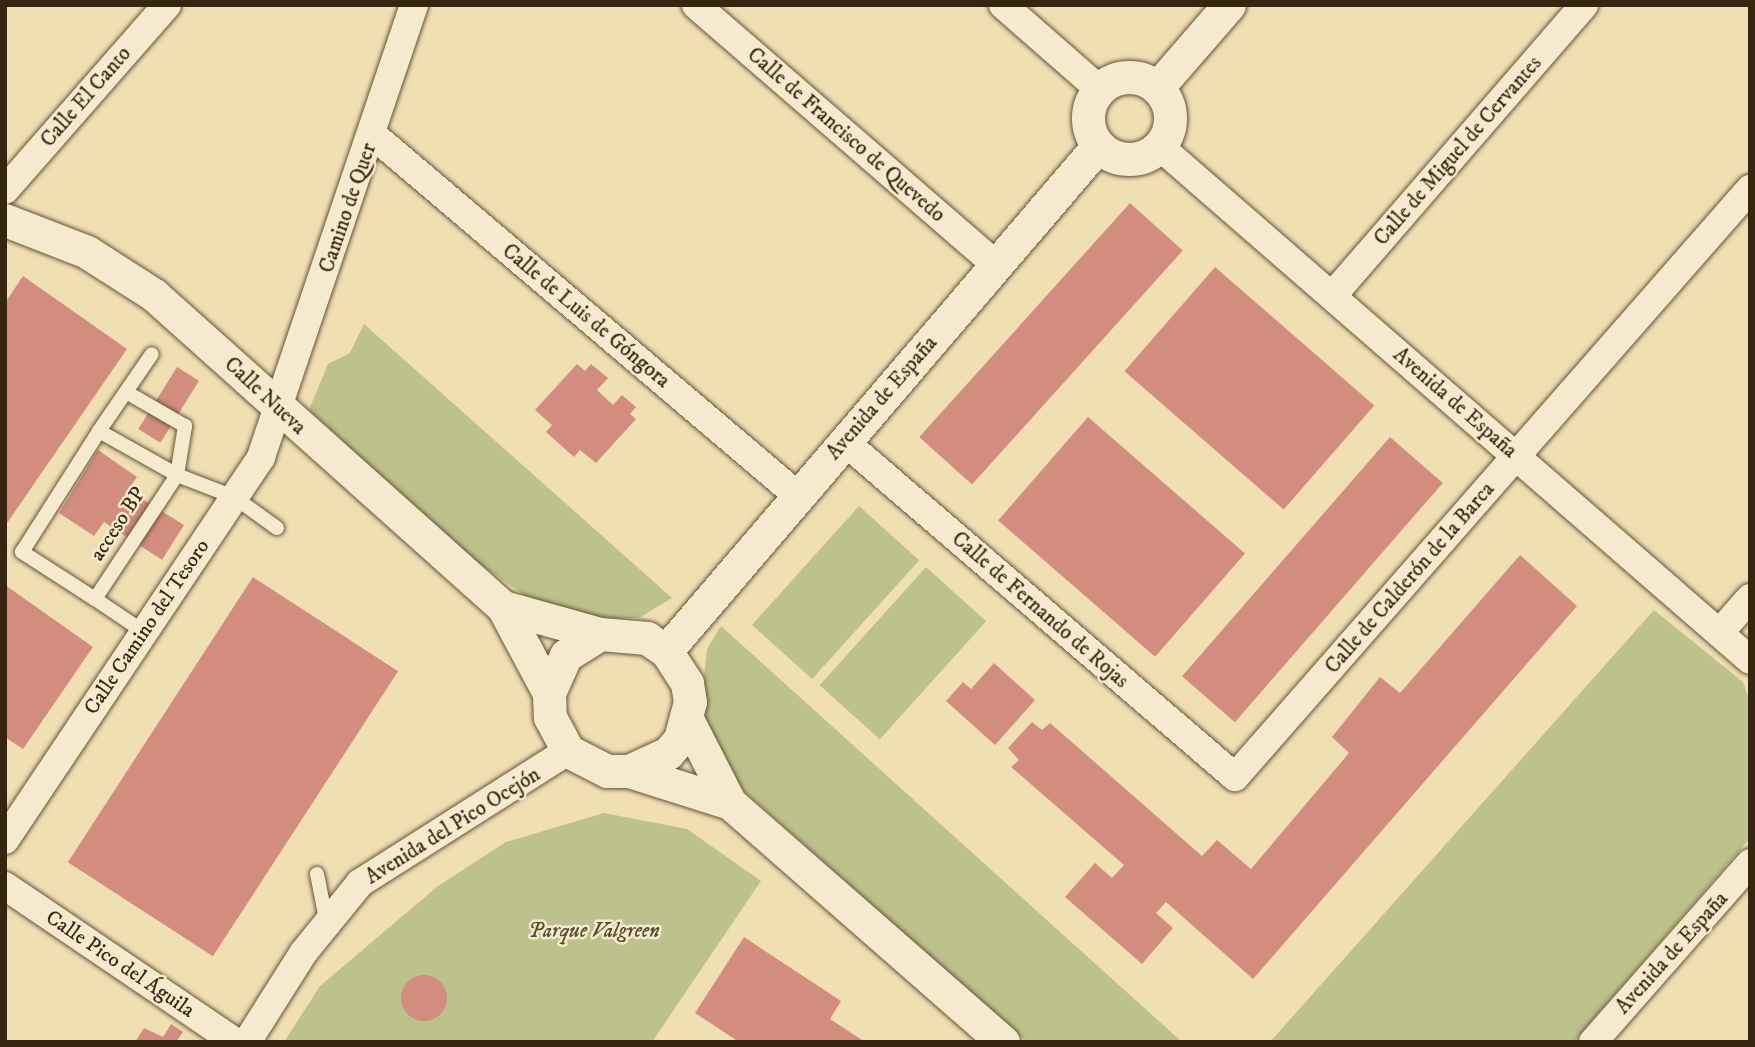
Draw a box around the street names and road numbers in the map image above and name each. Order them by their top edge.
street label: Calle El Canto [35,42,137,152]
street label: Calle de Francisco de Quevedo [742,42,950,228]
street label: Calle de Miguel de Cervantes [1369,51,1547,251]
street label: Camino de Quer [314,140,382,276]
street label: Calle de Luis de Góngora [497,238,675,394]
street label: Avenida de España [821,331,943,465]
street label: Avenida de España [1388,342,1522,464]
street label: Calle Nueva [219,352,311,440]
street label: Calle de Calderón de la Barca [1320,477,1500,679]
street label: acceso BP [85,482,151,566]
street label: Calle de Fernando de Rojas [946,526,1134,694]
street label: Calle Camino del Tesoro [79,535,215,719]
street label: Avenida del Pico Ocejón [361,762,545,890]
street label: Avenida de España [1610,887,1734,1019]
street label: Calle Pico del Águila [41,905,199,1023]

